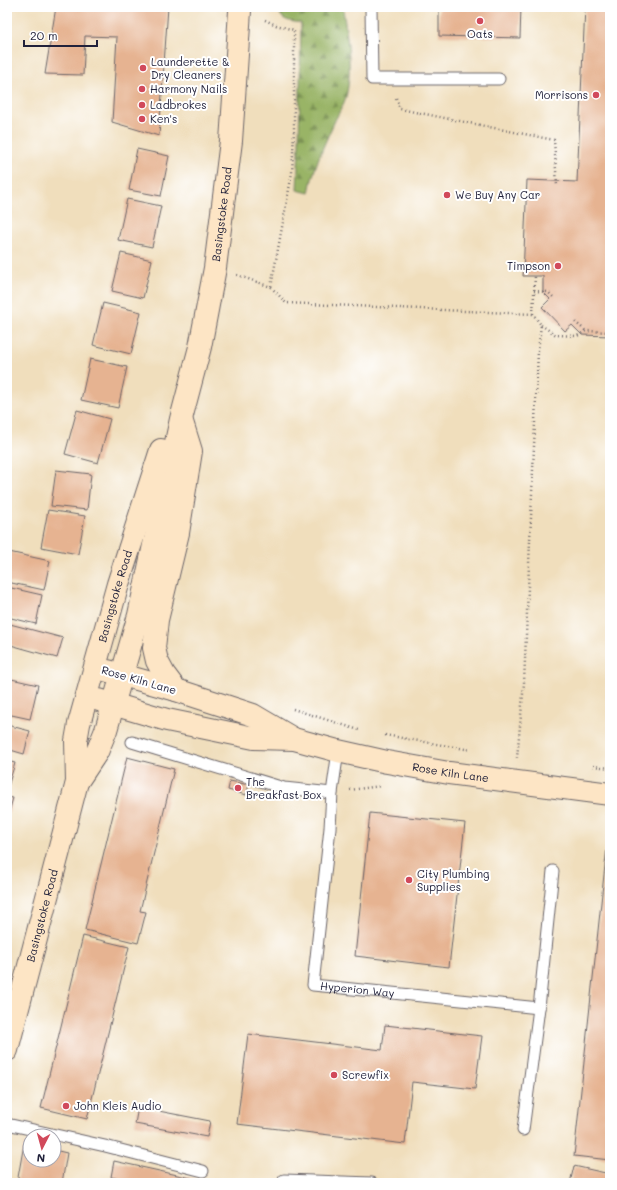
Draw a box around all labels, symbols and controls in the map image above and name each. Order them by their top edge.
marker: Oats [475,16,485,26]
scale bar [24,22,97,48]
place label: Oats [467,26,493,41]
text: 20 m [30,27,58,43]
place label: Launderette & Dry Cleaners [151,54,230,82]
marker: Launderette & Dry Cleaners [138,63,148,73]
place label: Harmony Nails [150,81,227,96]
marker: Harmony Nails [137,84,147,94]
place label: Morrisons [535,87,588,102]
marker: Morrisons [591,90,601,100]
place label: Ladbrokes [150,97,207,112]
marker: Ladbrokes [137,100,147,110]
place label: Ken's [150,111,177,126]
marker: Ken's [137,114,147,124]
street label: Basingstoke Road [208,166,235,262]
place label: We Buy Any Car [455,187,540,202]
marker: We Buy Any Car [442,190,452,200]
place label: Timpson [507,258,550,273]
marker: Timpson [553,261,563,271]
street label: Basingstoke Road [94,548,135,644]
street label: Rose Kiln Lane [100,662,178,697]
street label: Rose Kiln Lane [411,759,490,785]
place label: The Breakfast Box [246,774,322,802]
marker: The Breakfast Box [233,783,243,793]
place label: City Plumbing Supplies [417,866,489,894]
street label: Basingstoke Road [22,867,61,963]
marker: City Plumbing Supplies [404,875,414,885]
street label: Hyperion Way [320,978,396,1000]
place label: Screwfix [342,1067,389,1082]
marker: Screwfix [329,1070,339,1080]
place label: John Kleis Audio [74,1098,162,1113]
marker: John Kleis Audio [61,1101,71,1111]
north arrow [22,1128,62,1168]
text: N [36,1151,46,1166]

